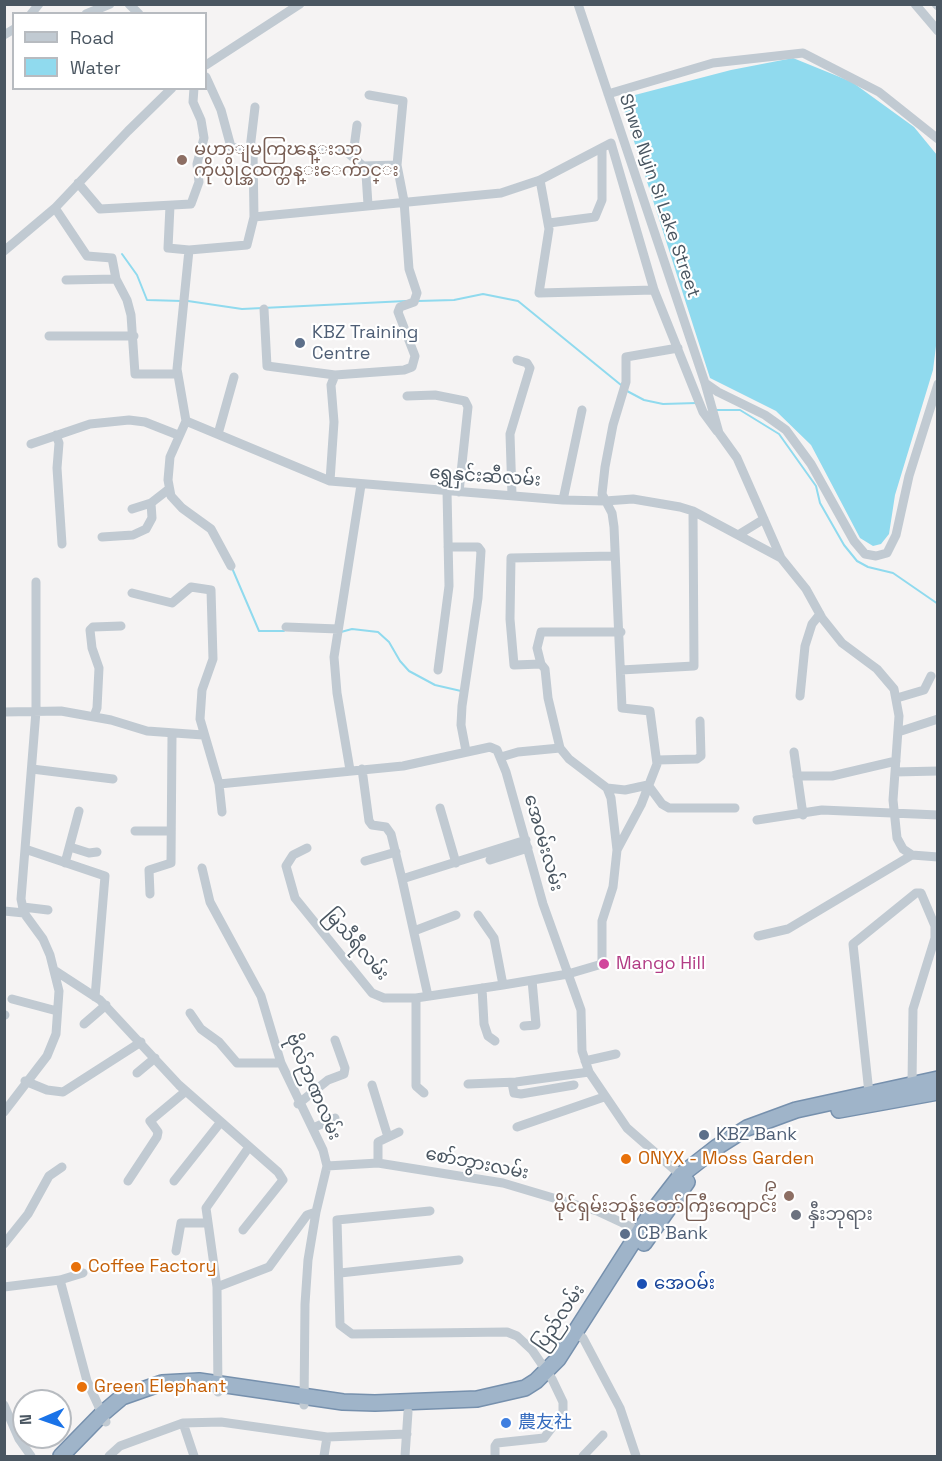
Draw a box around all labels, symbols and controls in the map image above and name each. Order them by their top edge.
legend [12,12,207,90]
text: Road [70,26,114,49]
text: Water [70,56,121,79]
street label: Shwe Nyin Si Lake Street [614,91,704,301]
place label: မဟာျမကြၽန္းသာ ကိုယ္ပိုင္အထက္တန္းေက်ာင္း [194,139,399,182]
marker: မဟာျမကြၽန္းသာ ကိုယ္ပိုင္အထက္တန္းေက်ာင္း [175,153,189,167]
place label: KBZ Training Centre [312,322,418,364]
marker: KBZ Training Centre [293,336,307,350]
street label: ရွှေနှင်းဆီလမ်း [429,462,541,492]
street label: အေဝမ်းလမ်း [519,792,567,894]
street label: မြသီရီလမ်း [319,905,393,985]
place label: Mango Hill [616,953,705,975]
marker: Mango Hill [597,957,611,971]
street label: ဗိုလ်ဉာဏလမ်း [281,1030,345,1144]
place label: KBZ Bank [716,1124,797,1146]
marker: KBZ Bank [697,1128,711,1142]
street label: စော်ဘွားလမ်း [424,1143,530,1185]
place label: ONYX - Moss Garden [638,1148,814,1170]
marker: ONYX - Moss Garden [619,1152,633,1166]
place label: ၉ မိုင်ရှမ်းဘုန်းတော်ကြီးကျောင်း [554,1175,777,1218]
marker: ၉ မိုင်ရှမ်းဘုန်းတော်ကြီးကျောင်း [782,1189,796,1203]
place label: နှီးဘုရား [808,1204,873,1226]
marker: နှီးဘုရား [789,1208,803,1222]
place label: CB Bank [637,1223,708,1245]
marker: CB Bank [618,1227,632,1241]
place label: Coffee Factory [88,1256,217,1278]
marker: Coffee Factory [69,1260,83,1274]
place label: အေဝမ်း [654,1273,715,1295]
marker: အေဝမ်း [635,1277,649,1291]
street label: ပြည်လမ်း [530,1281,590,1355]
place label: Green Elephant [94,1376,227,1398]
marker: Green Elephant [75,1380,89,1394]
north arrow [12,1389,72,1449]
place label: 農友社 [518,1412,572,1434]
text: N [15,1414,36,1425]
marker: 農友社 [499,1416,513,1430]

